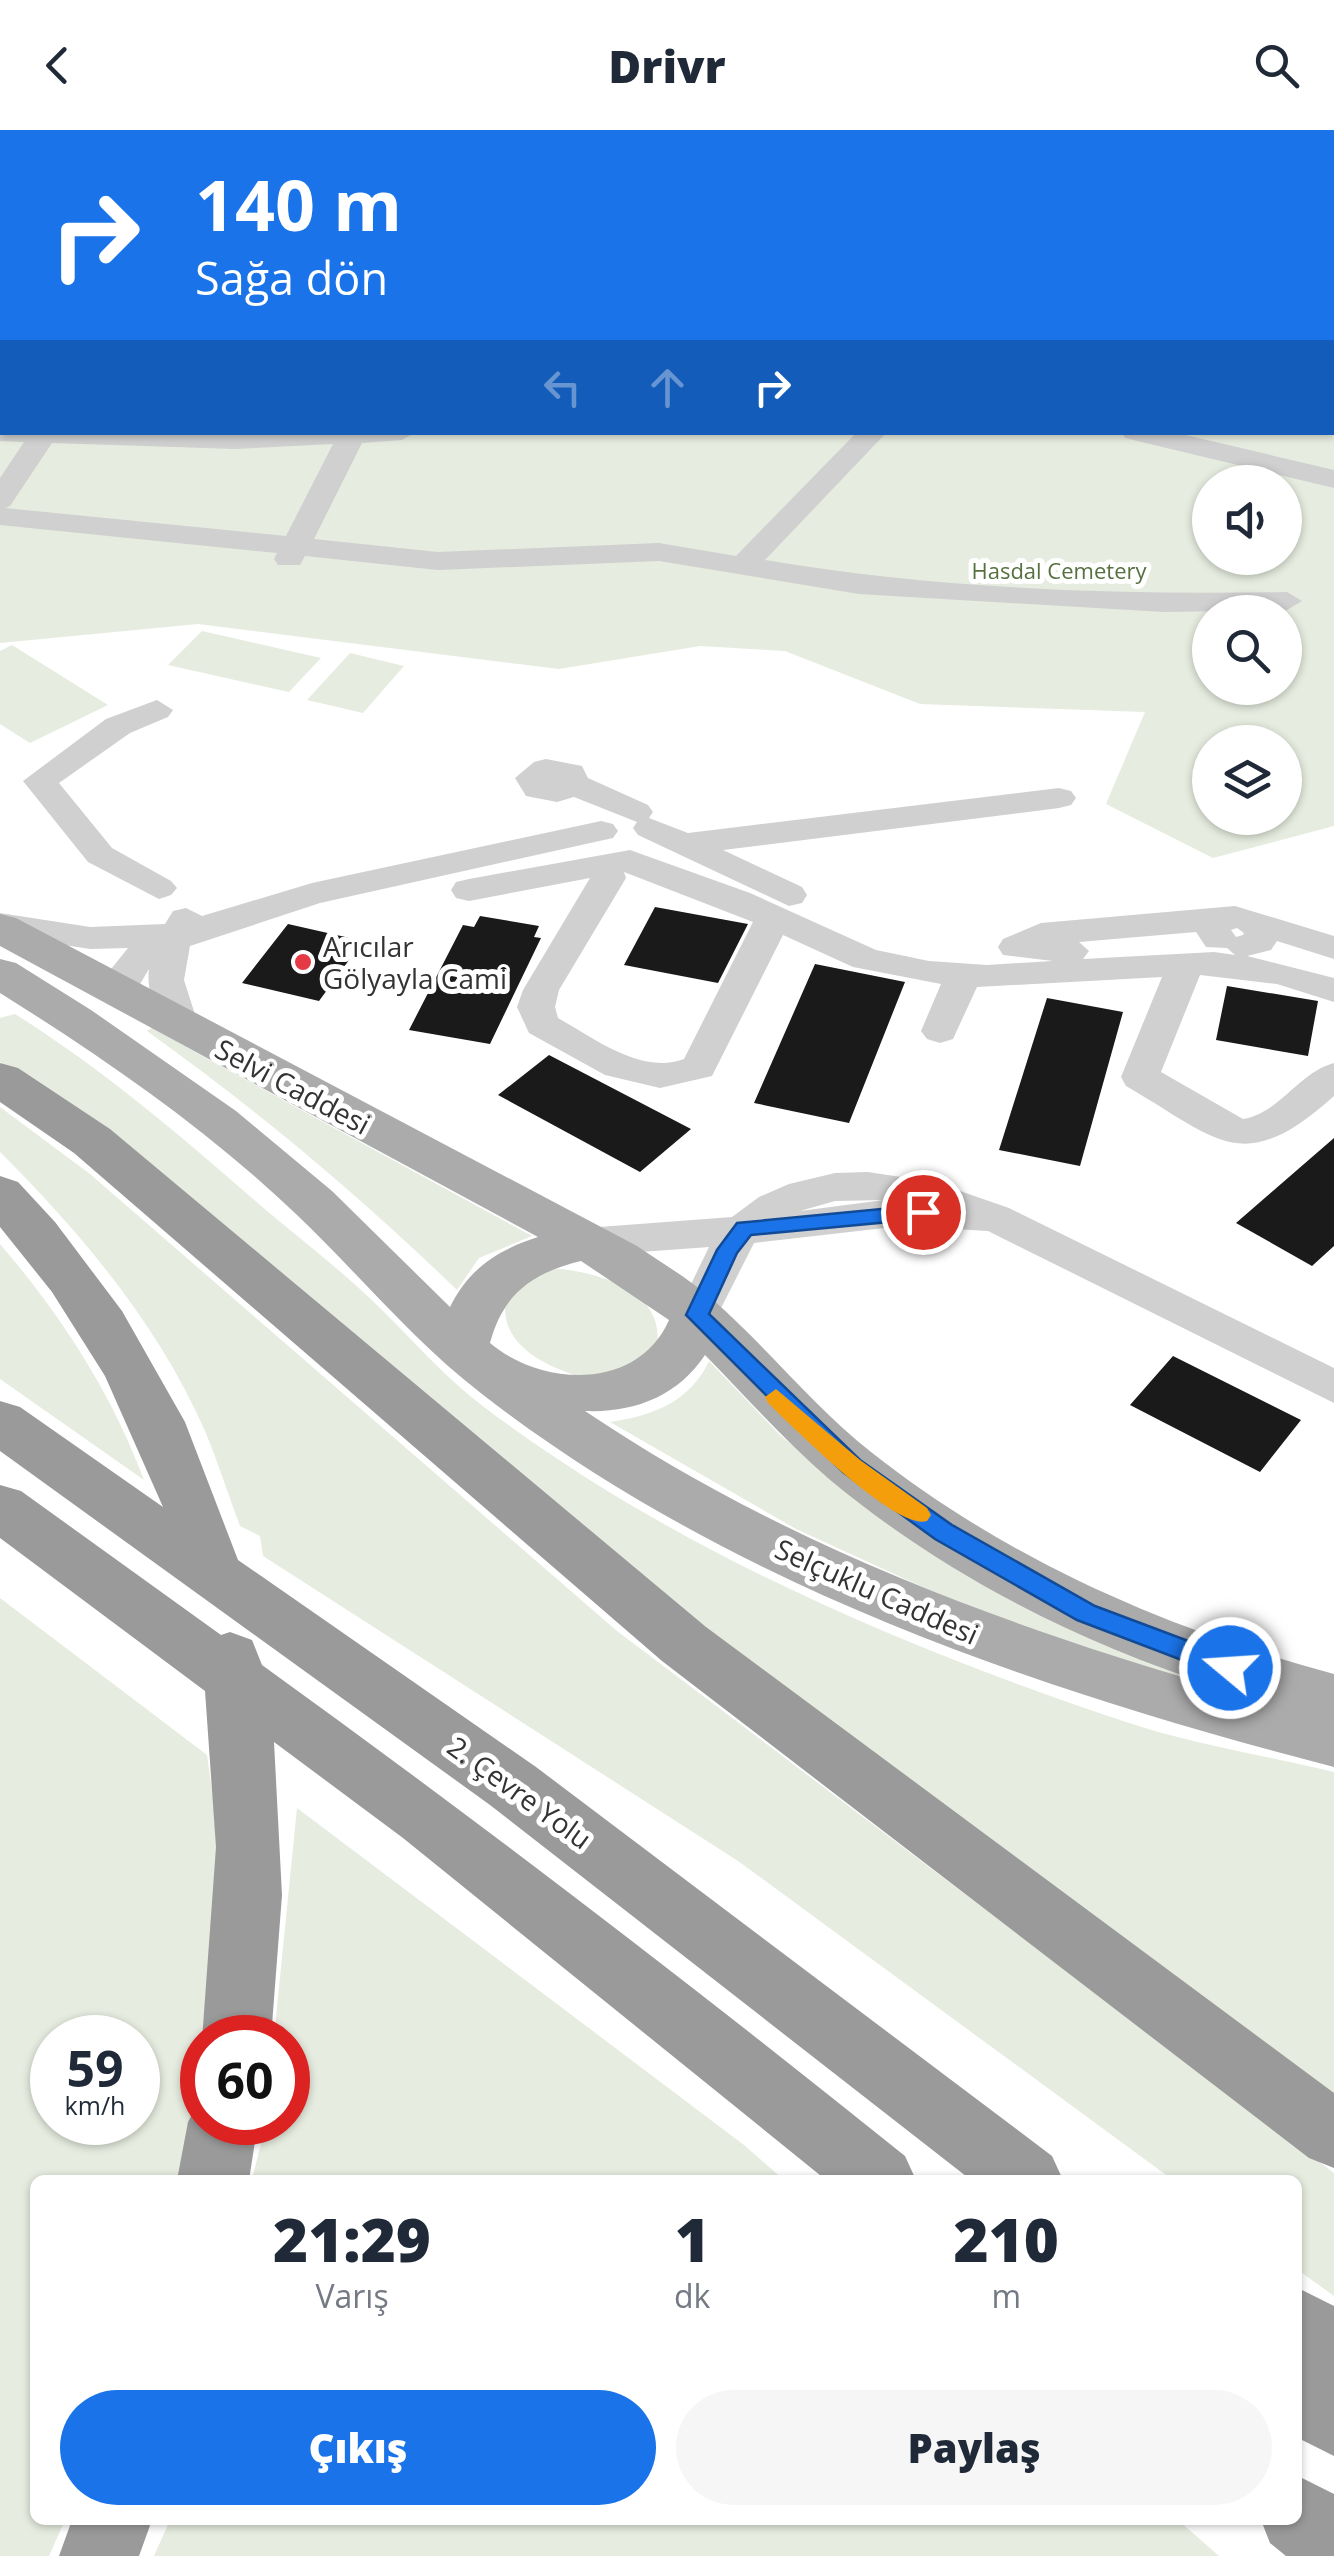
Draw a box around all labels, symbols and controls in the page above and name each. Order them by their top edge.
text: Drivr [608,35,726,96]
icon: back [30,38,85,93]
icon: search [1249,38,1304,93]
text: 140 m [195,156,402,252]
icon: right [30,170,160,300]
text: Sağa dön [195,247,388,308]
icon: left [535,360,590,415]
icon: ahead [640,360,695,415]
icon: right [745,360,800,415]
map controls [1192,465,1302,835]
button: sound [1192,465,1302,575]
park label: Hasdal Cemetery [971,555,1147,585]
button: search [1192,595,1302,705]
button: layers [1192,725,1302,835]
place label: Arıcılar Gölyayla Cami [323,927,507,997]
marker: Arıcılar Gölyayla Cami [292,951,314,973]
street label: Selvi Caddesi [209,1029,377,1143]
pin [881,1170,966,1255]
icon: arrive [896,1185,951,1240]
street label: Selçuklu Caddesi [769,1529,985,1653]
position arrow [1178,1616,1282,1720]
street label: 2. Çevre Yolu [440,1727,600,1857]
speed limit sign: 60 [180,2015,310,2145]
text: 59 [66,2034,124,2102]
text: km/h [65,2088,125,2122]
text: 21:29 [273,2198,431,2280]
text: 1 [675,2198,710,2280]
text: 210 [953,2198,1059,2280]
text: Varış [315,2274,389,2317]
text: dk [674,2274,710,2317]
text: m [991,2274,1021,2317]
button: Çıkış [60,2390,656,2505]
button: Paylaş [676,2390,1272,2505]

